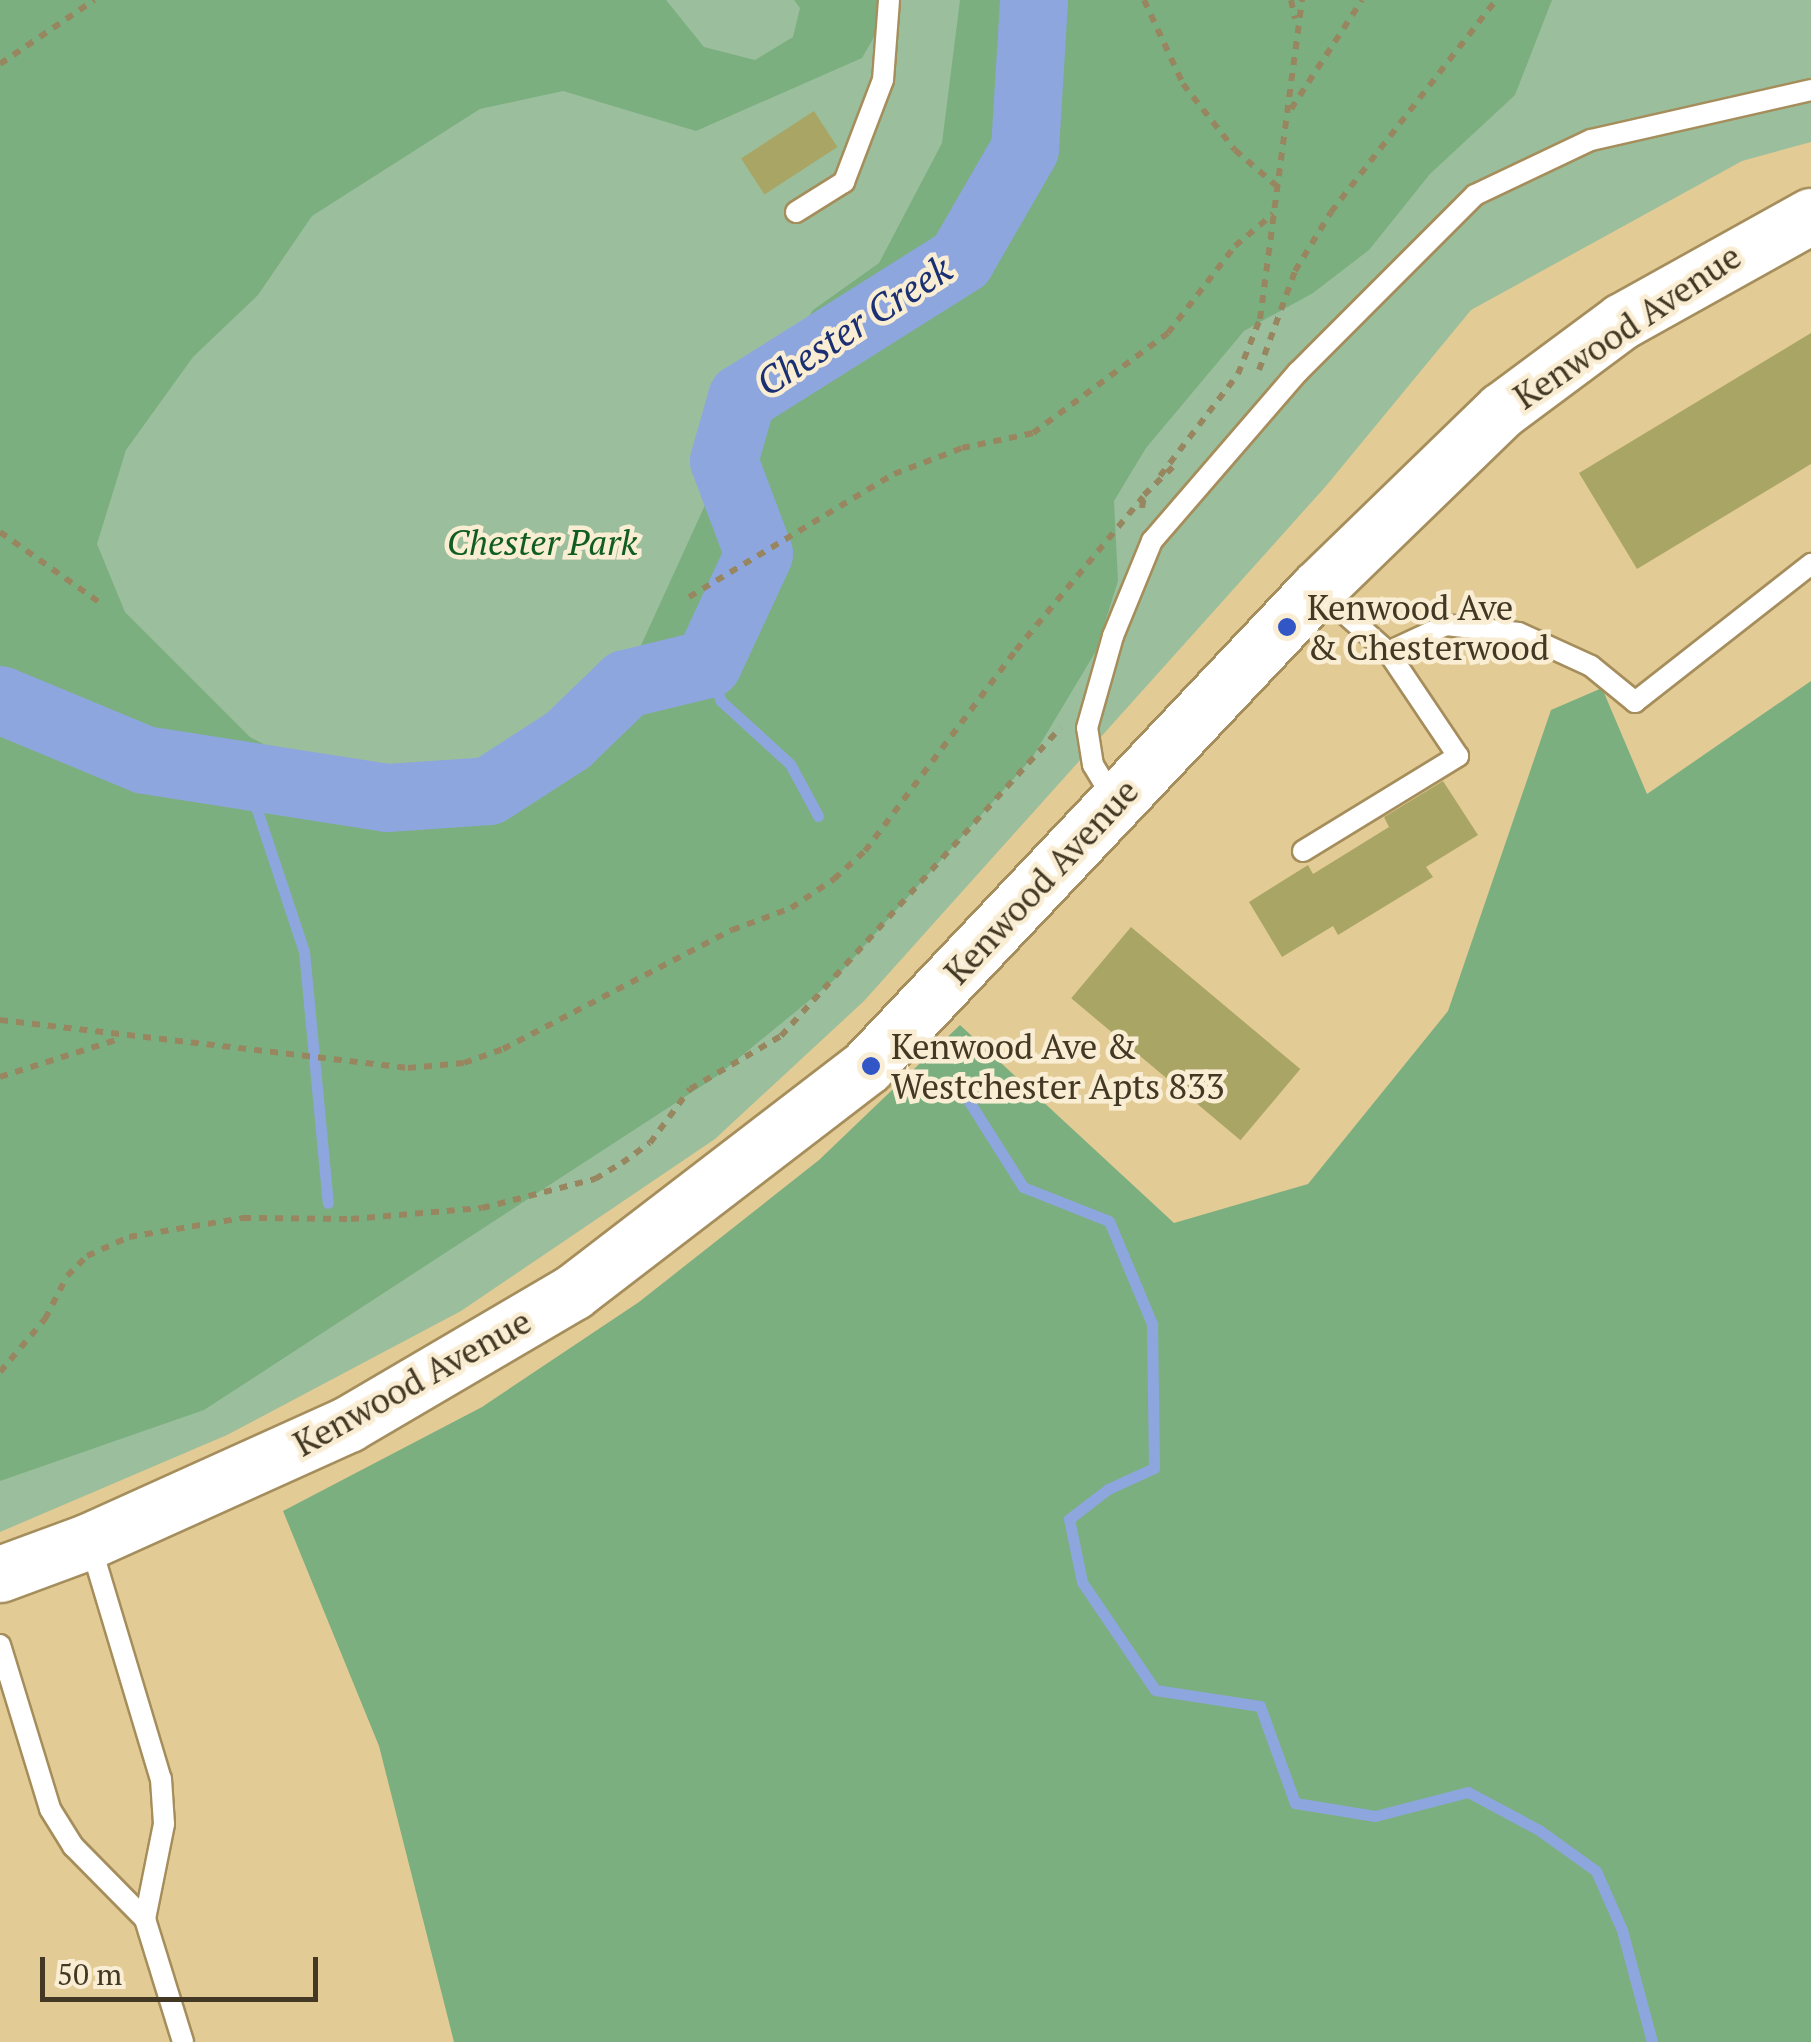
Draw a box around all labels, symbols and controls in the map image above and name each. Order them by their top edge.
street label: Kenwood Avenue [1505,234,1749,418]
water label: Chester Creek [748,246,960,406]
park label: Chester Park [447,521,637,563]
place label: Kenwood Ave & Chesterwood [1307,586,1549,668]
marker: Kenwood Ave & Chesterwood [1276,616,1298,638]
street label: Kenwood Avenue [935,770,1147,992]
place label: Kenwood Ave & Westchester Apts 833 [891,1025,1225,1107]
marker: Kenwood Ave & Westchester Apts 833 [860,1055,882,1077]
street label: Kenwood Avenue [286,1299,538,1465]
scale bar [45,1937,322,1999]
text: 50 m [57,1954,122,1994]

